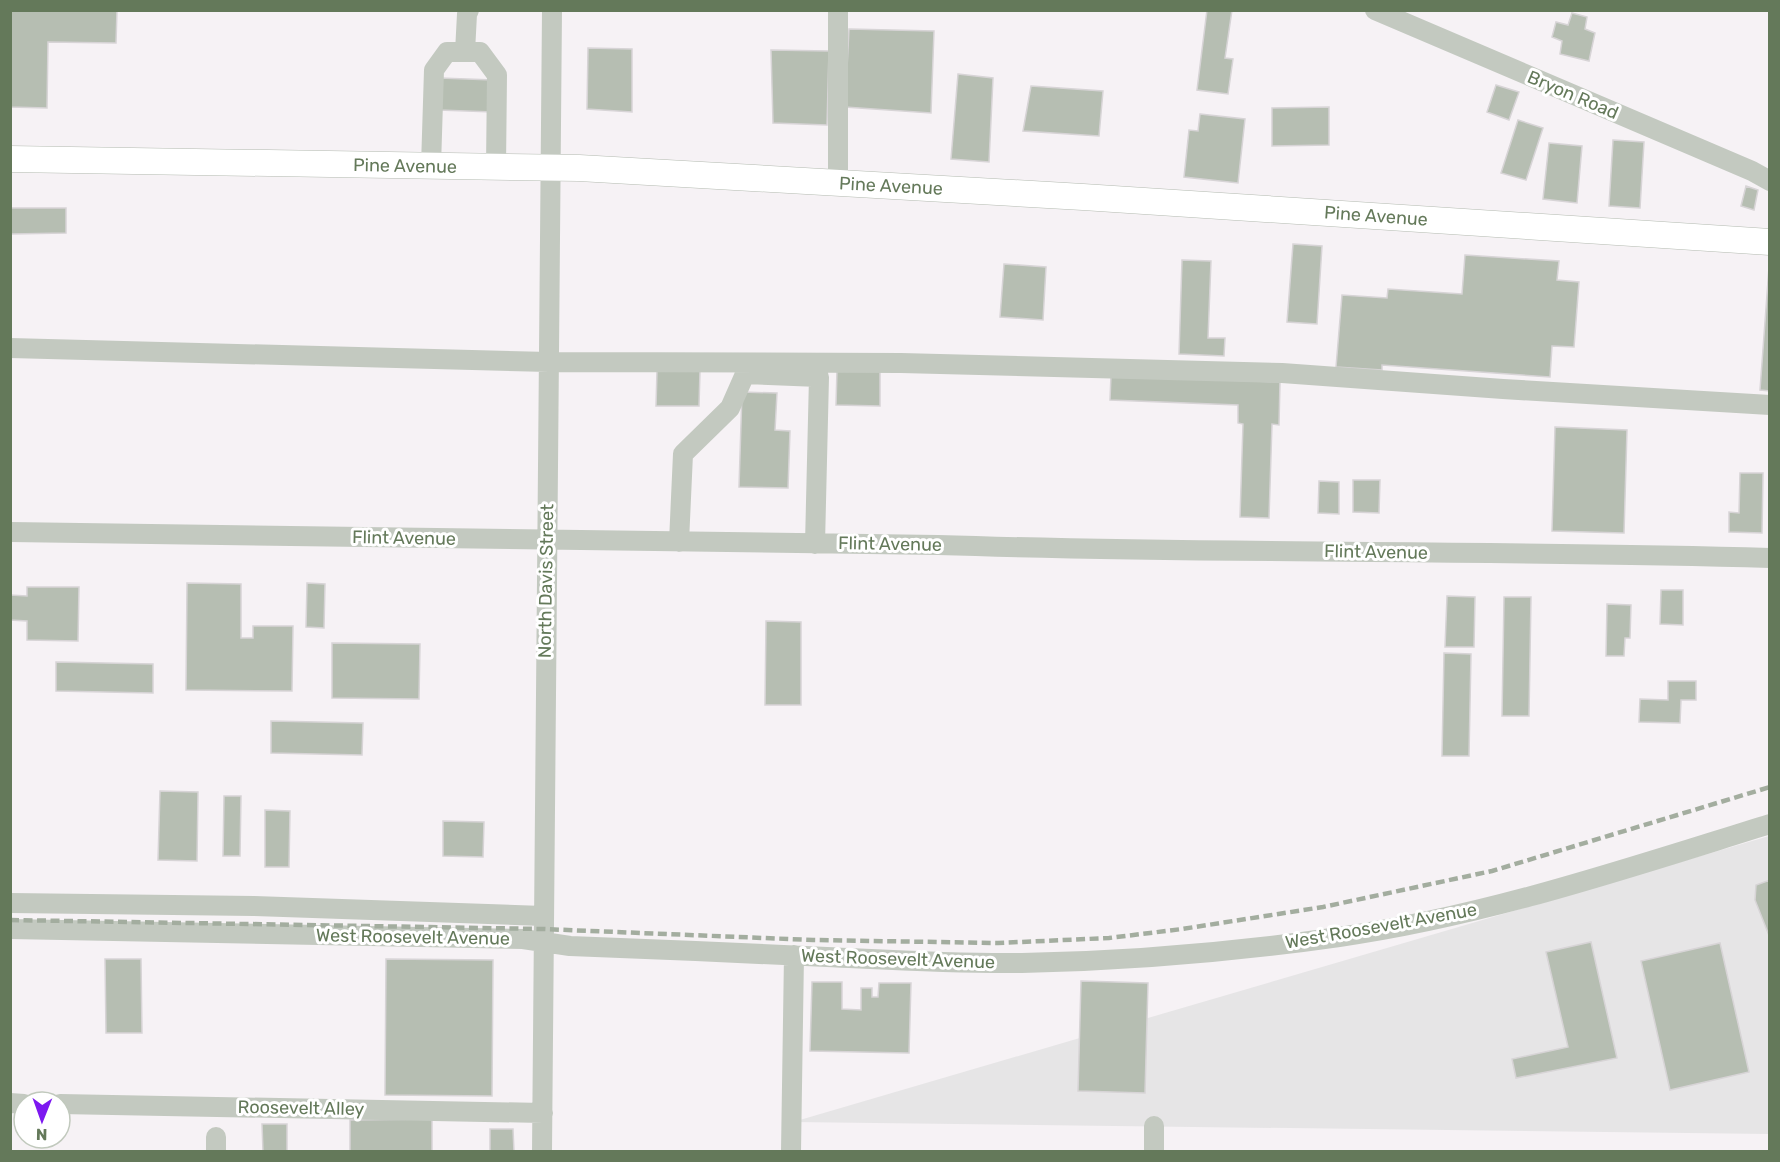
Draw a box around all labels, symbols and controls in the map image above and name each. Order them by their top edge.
street label: Bryon Road [1524,66,1622,124]
street label: Pine Avenue [353,154,457,178]
street label: Pine Avenue [839,172,943,200]
street label: Pine Avenue [1323,201,1429,231]
street label: North Davis Street [534,504,558,658]
street label: Flint Avenue [352,526,456,550]
street label: Flint Avenue [838,532,942,556]
street label: Flint Avenue [1324,540,1428,564]
street label: West Roosevelt Avenue [1284,898,1478,954]
street label: West Roosevelt Avenue [316,924,510,950]
street label: West Roosevelt Avenue [801,945,995,973]
north arrow [12,1090,72,1150]
street label: Roosevelt Alley [237,1096,365,1120]
text: N [36,1125,48,1144]

